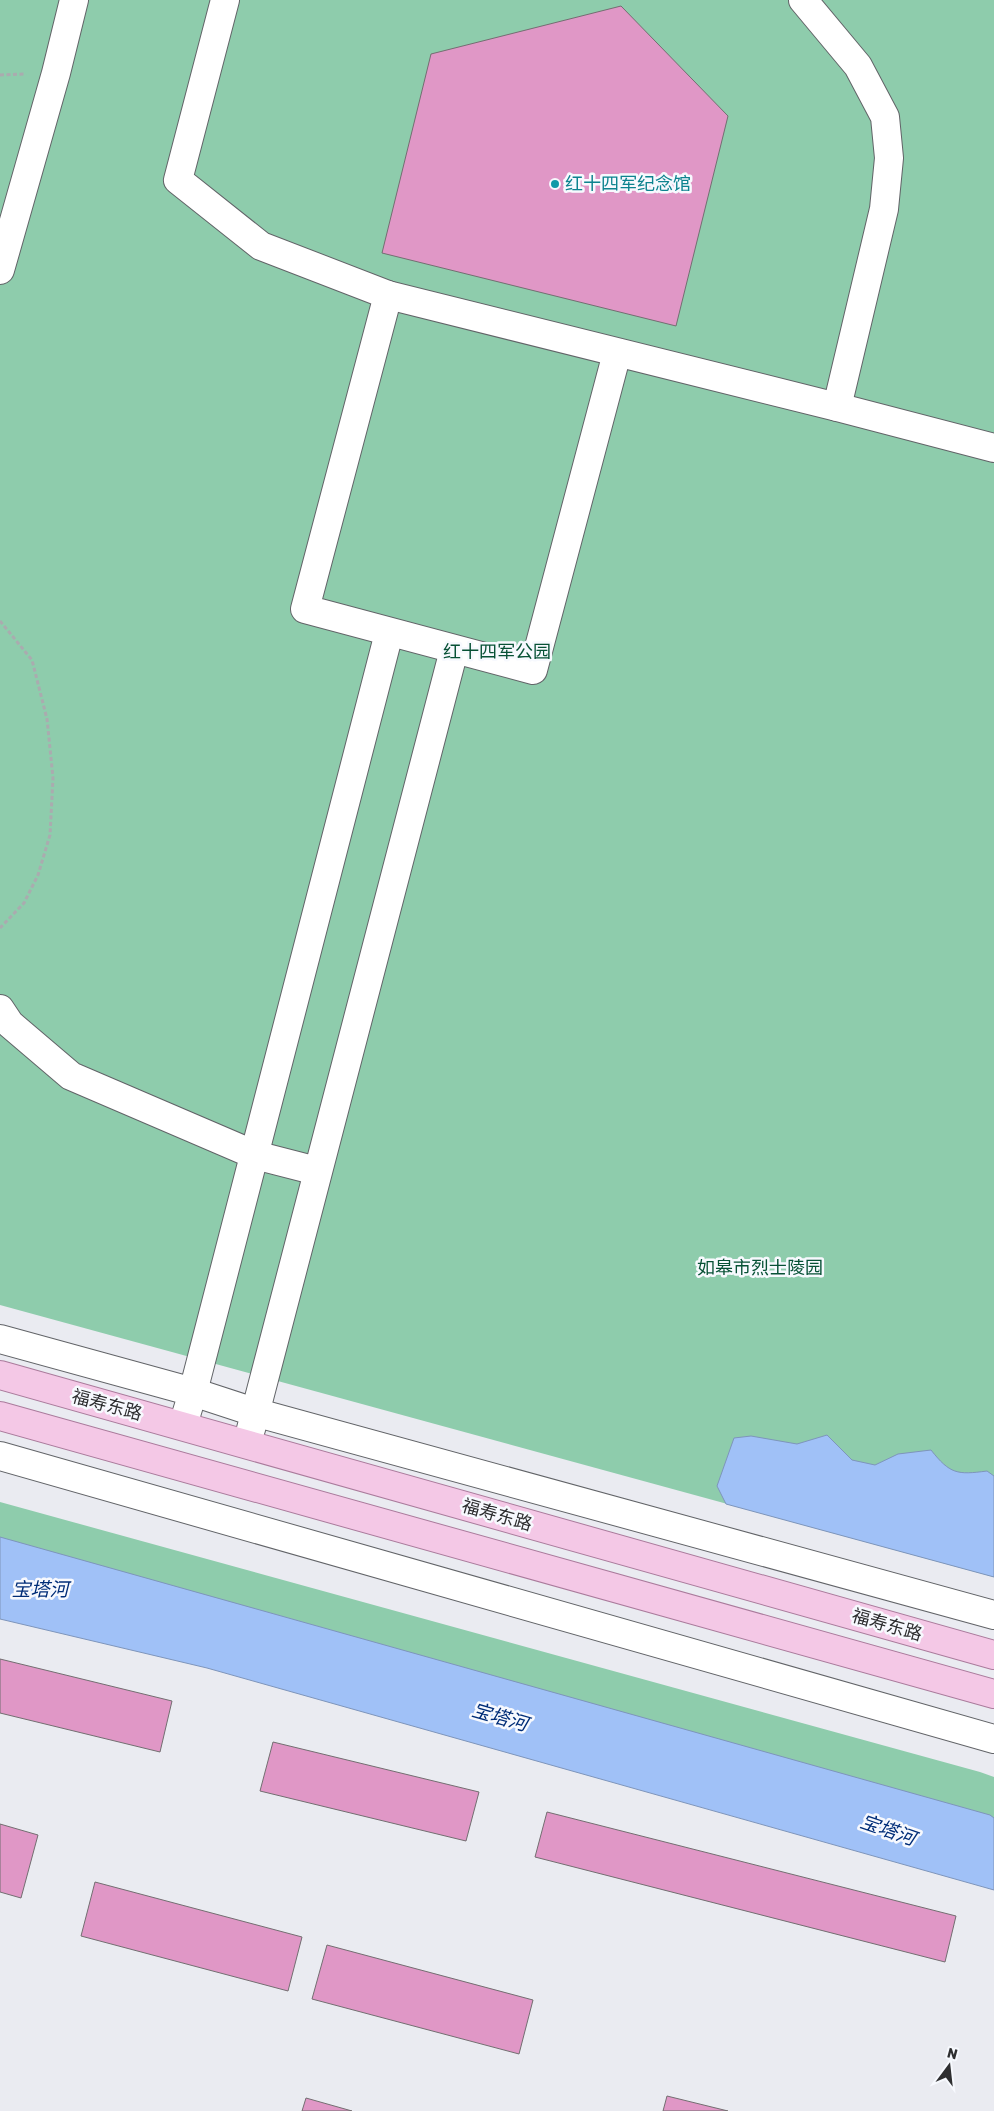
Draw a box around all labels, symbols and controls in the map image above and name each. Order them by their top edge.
place label: 红十四军纪念馆 [565,173,691,195]
marker: 红十四军纪念馆 [549,178,561,190]
park label: 红十四军公园 [443,641,551,663]
park label: 如皋市烈士陵园 [697,1257,823,1279]
street label: 福寿东路 [69,1385,145,1425]
street label: 福寿东路 [459,1495,535,1535]
water label: 宝塔河 [11,1578,72,1601]
street label: 福寿东路 [849,1605,925,1645]
water label: 宝塔河 [469,1698,534,1737]
water label: 宝塔河 [857,1810,922,1851]
north arrow [924,2041,974,2091]
text: N [945,2044,959,2063]

